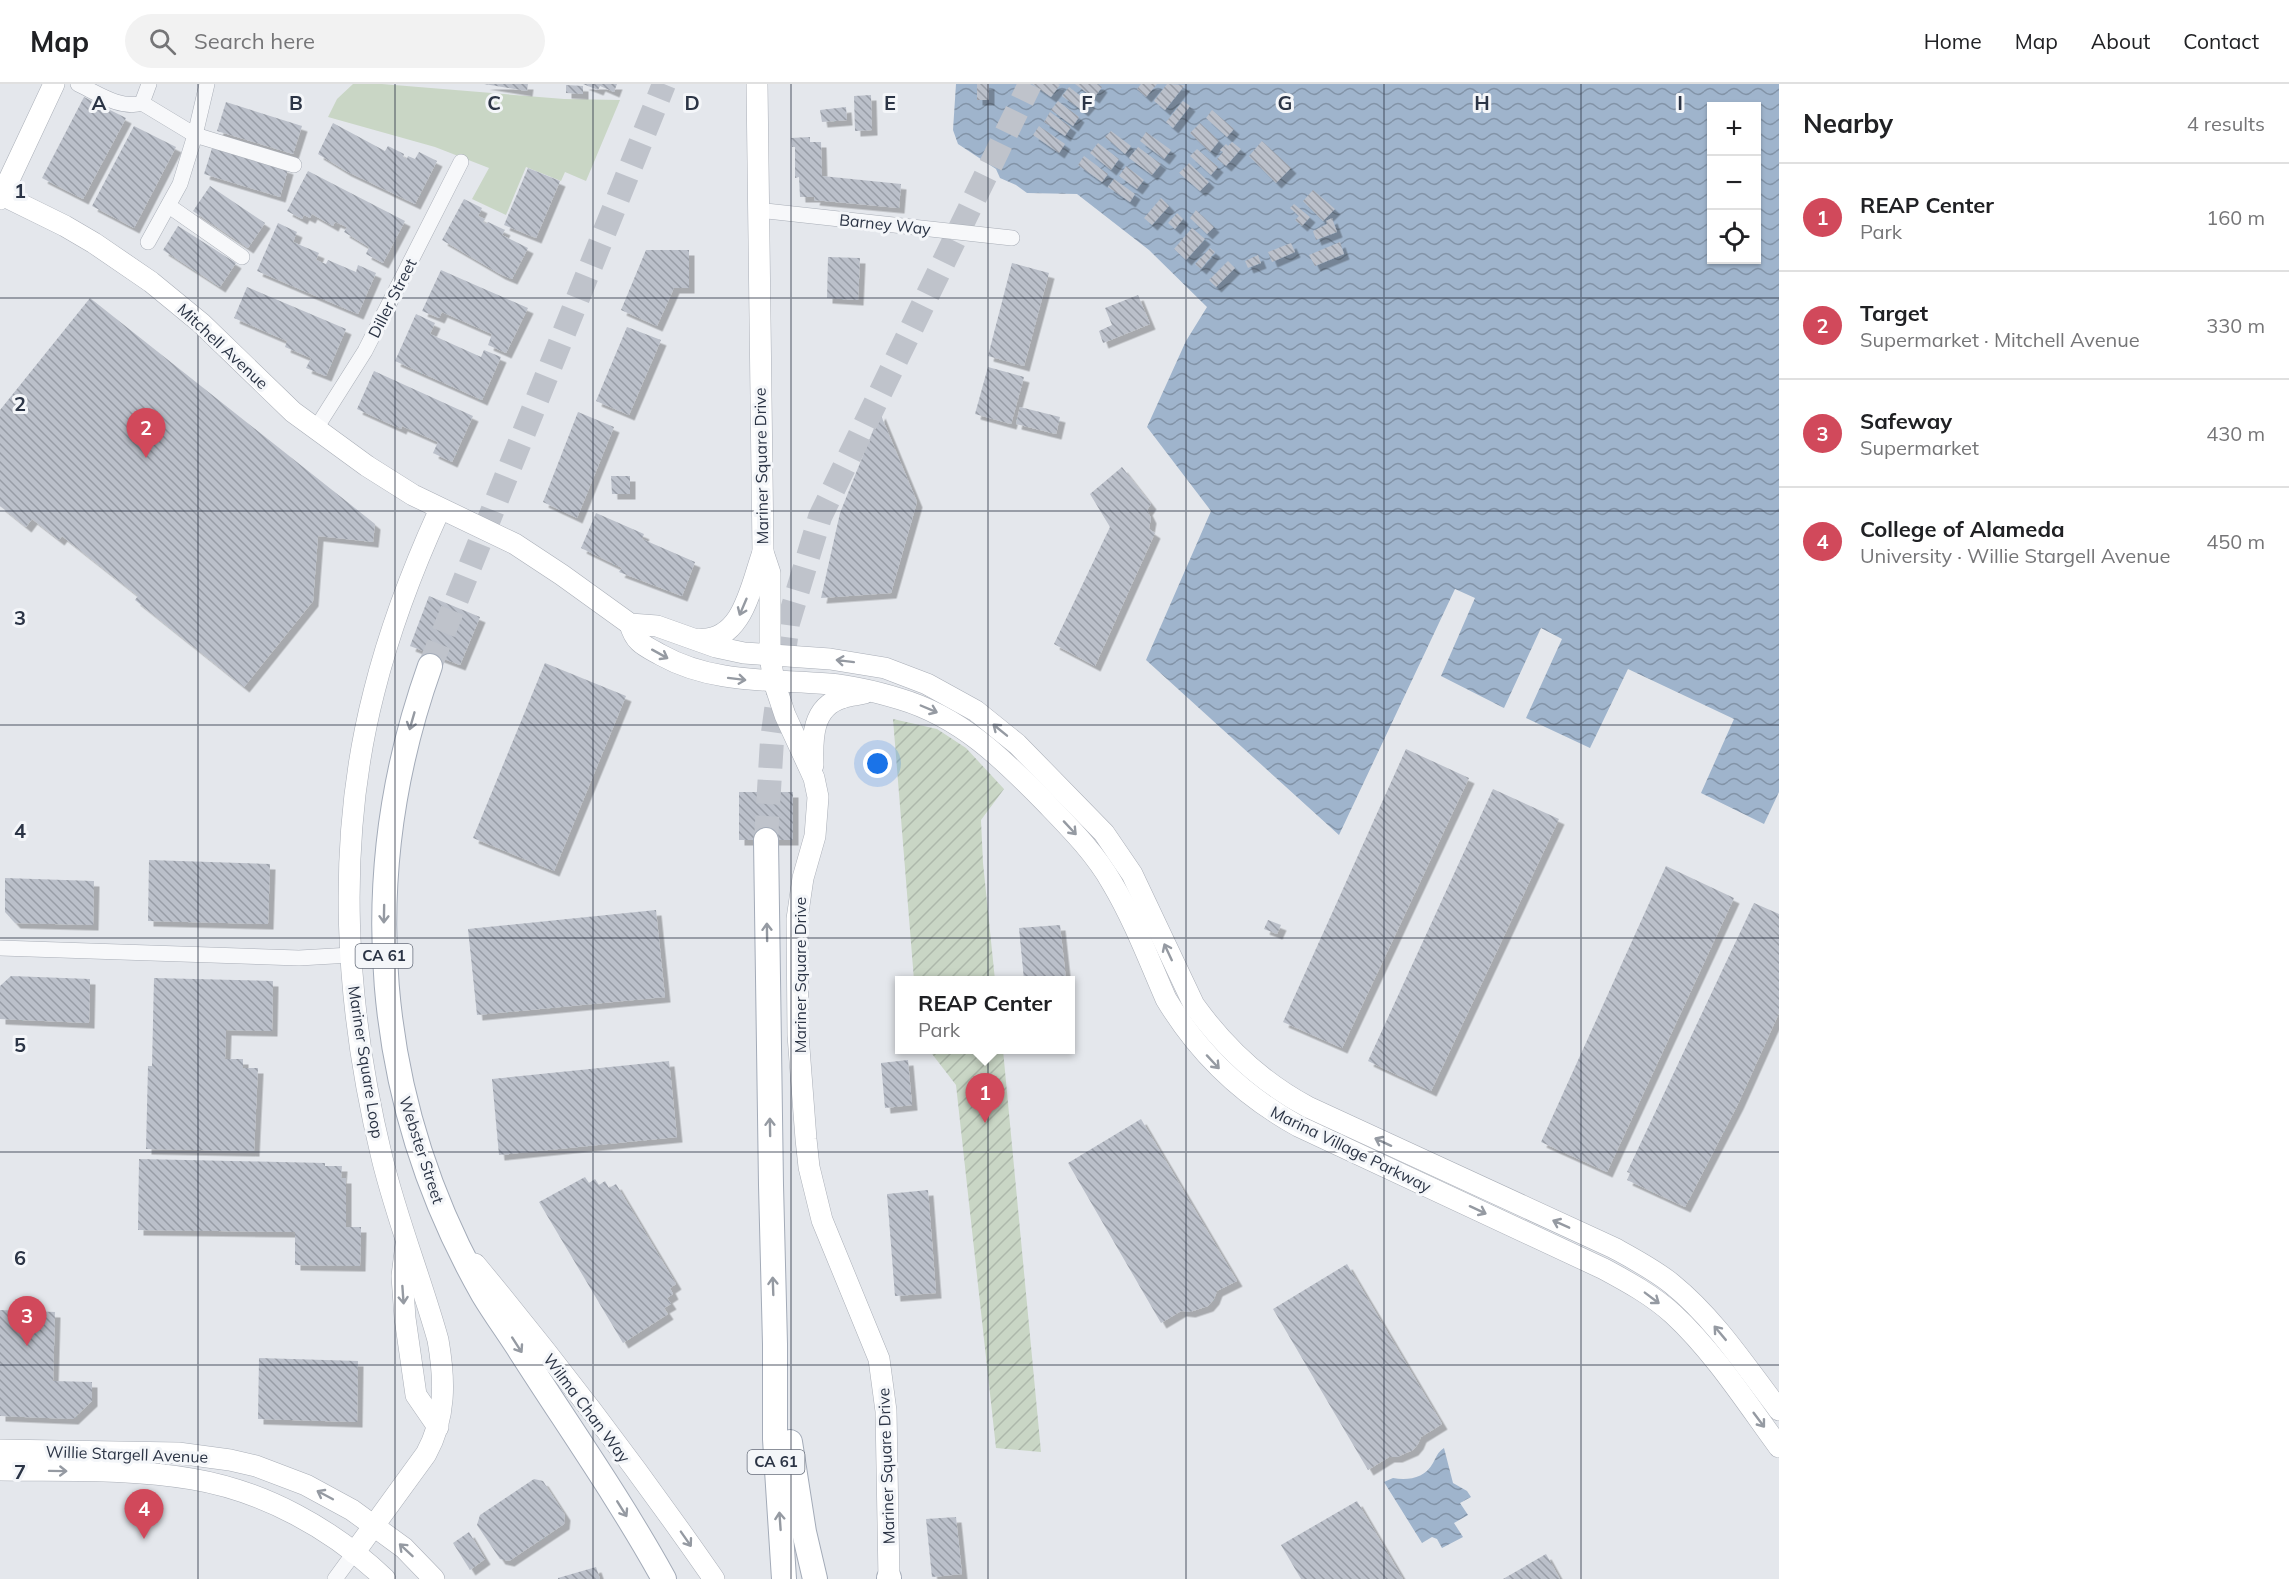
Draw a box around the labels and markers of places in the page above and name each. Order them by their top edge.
pin: 2 [126,408,166,458]
pin: 1 [966,1074,1004,1123]
pin: 3 [8,1296,46,1346]
pin: 4 [124,1490,164,1539]

